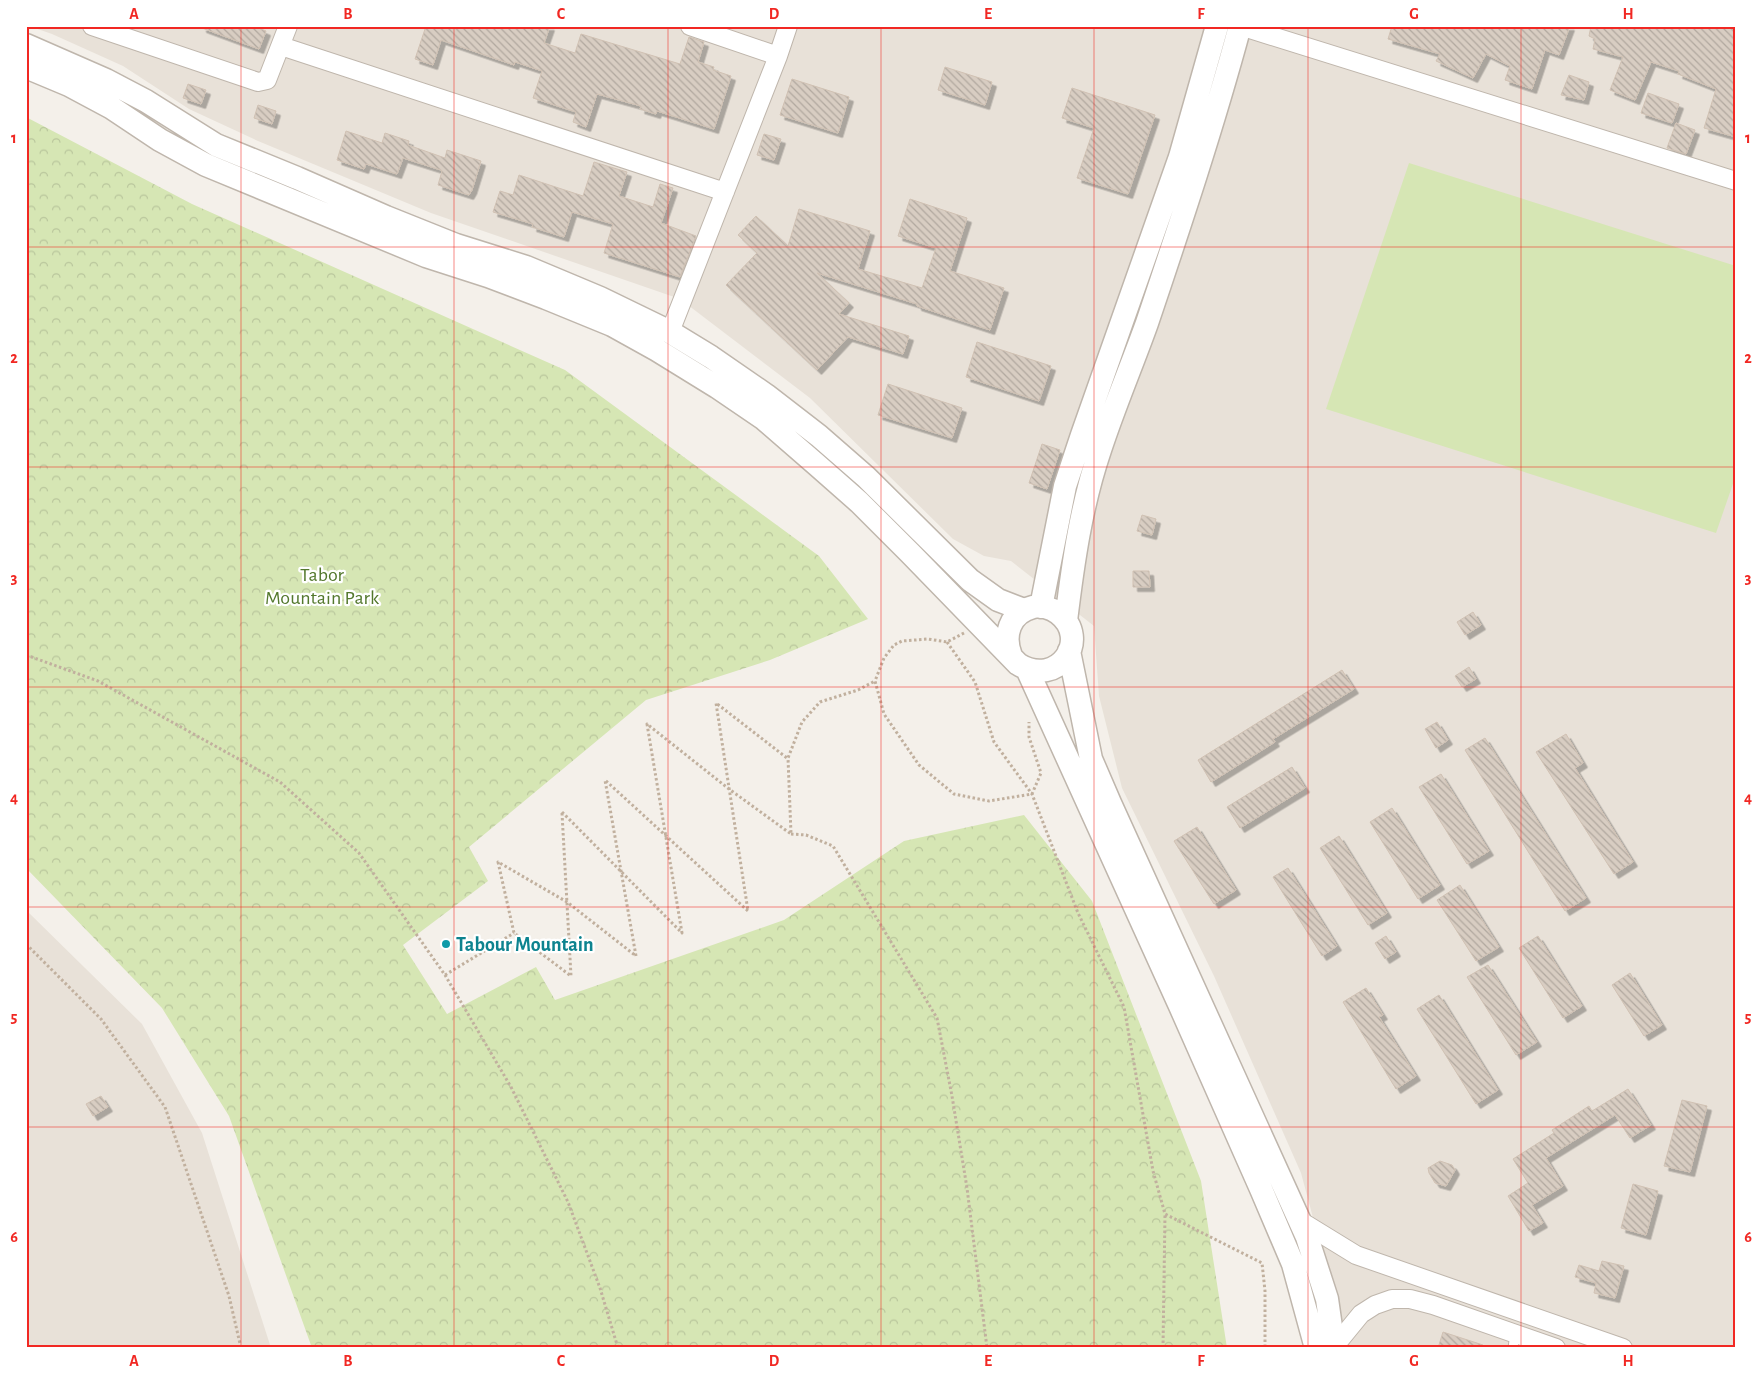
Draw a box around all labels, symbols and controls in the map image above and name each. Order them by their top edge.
text: A [129,6,139,22]
text: B [343,6,353,22]
text: C [557,6,566,22]
text: D [769,6,780,22]
text: E [984,6,992,22]
text: F [1197,6,1205,22]
text: G [1409,6,1419,22]
text: H [1622,6,1634,22]
text: 1 [11,130,17,146]
text: 1 [1745,130,1751,146]
text: 2 [10,350,18,366]
text: 2 [1744,350,1752,366]
park label: Tabor Mountain Park [265,565,379,608]
text: 3 [11,570,18,586]
text: 3 [1745,570,1752,586]
text: 4 [10,790,18,806]
text: 4 [1744,790,1752,806]
place label: Tabour Mountain [456,935,594,955]
marker: Tabour Mountain [440,938,452,950]
text: 5 [11,1009,18,1025]
text: 5 [1745,1009,1752,1025]
text: 6 [10,1229,18,1245]
text: 6 [1744,1229,1752,1245]
text: A [129,1353,139,1369]
text: B [343,1353,353,1369]
text: C [557,1353,566,1369]
text: D [769,1353,780,1369]
text: E [984,1353,992,1369]
text: F [1197,1353,1205,1369]
text: G [1409,1353,1419,1369]
text: H [1622,1353,1634,1369]

